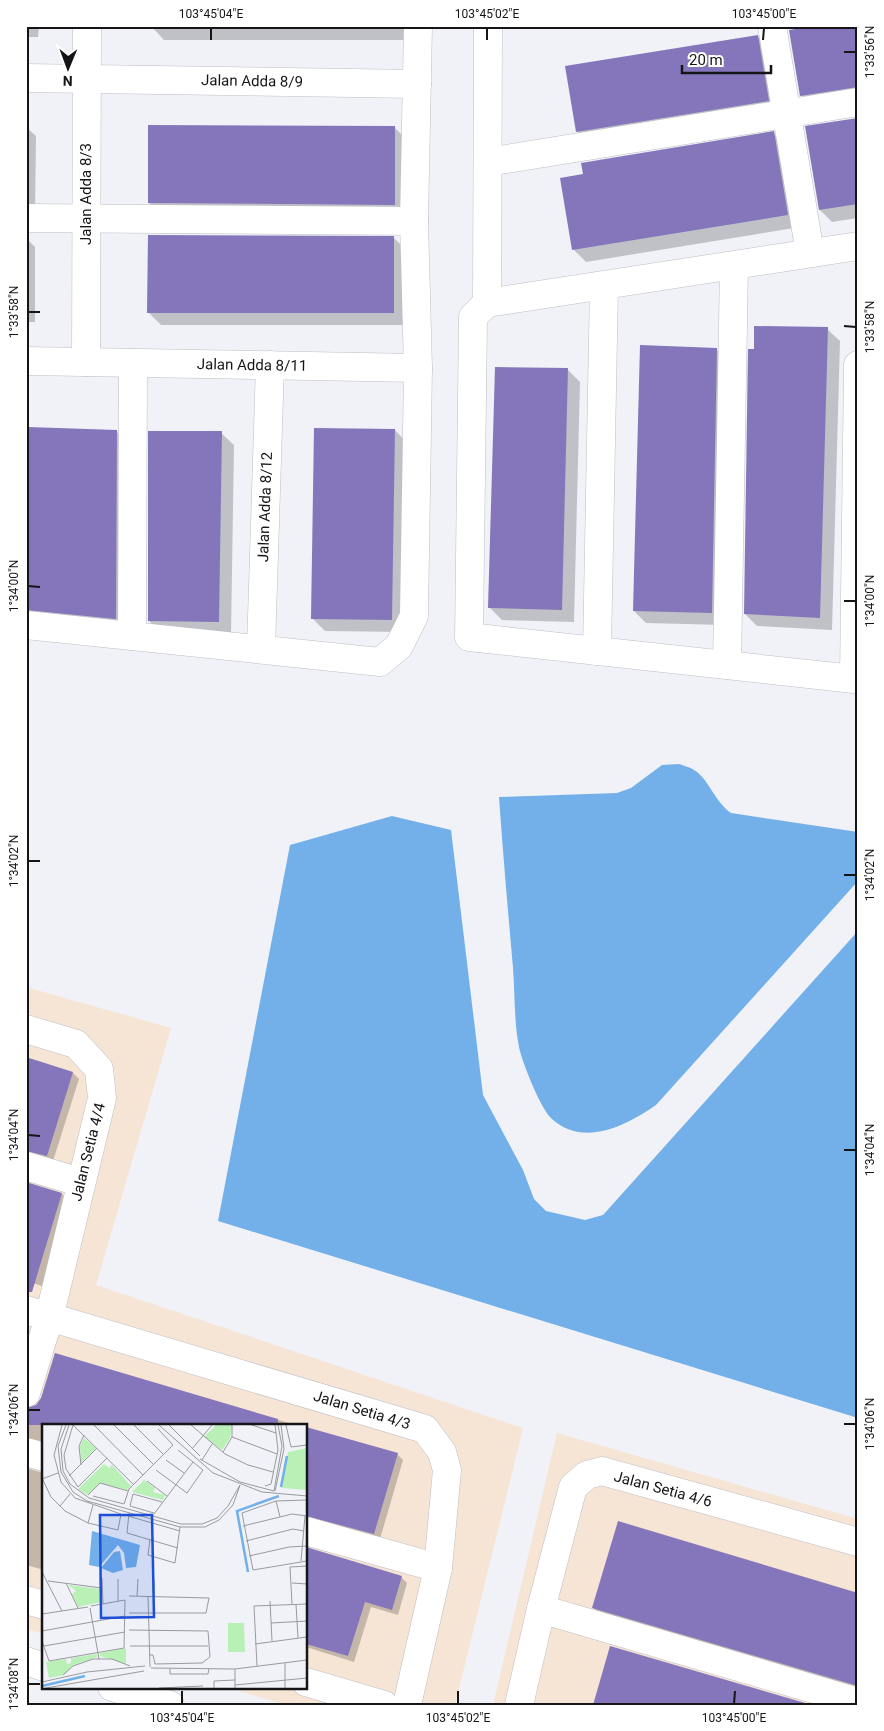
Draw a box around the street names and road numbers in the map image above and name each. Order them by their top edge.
street label: Jalan Adda 8/9 [201,71,303,91]
street label: Jalan Adda 8/3 [77,143,95,245]
street label: Jalan Adda 8/11 [197,355,307,375]
street label: Jalan Adda 8/12 [254,452,276,562]
street label: Jalan Setia 4/4 [67,1100,109,1203]
street label: Jalan Setia 4/3 [311,1387,413,1433]
street label: Jalan Setia 4/6 [612,1467,714,1511]

